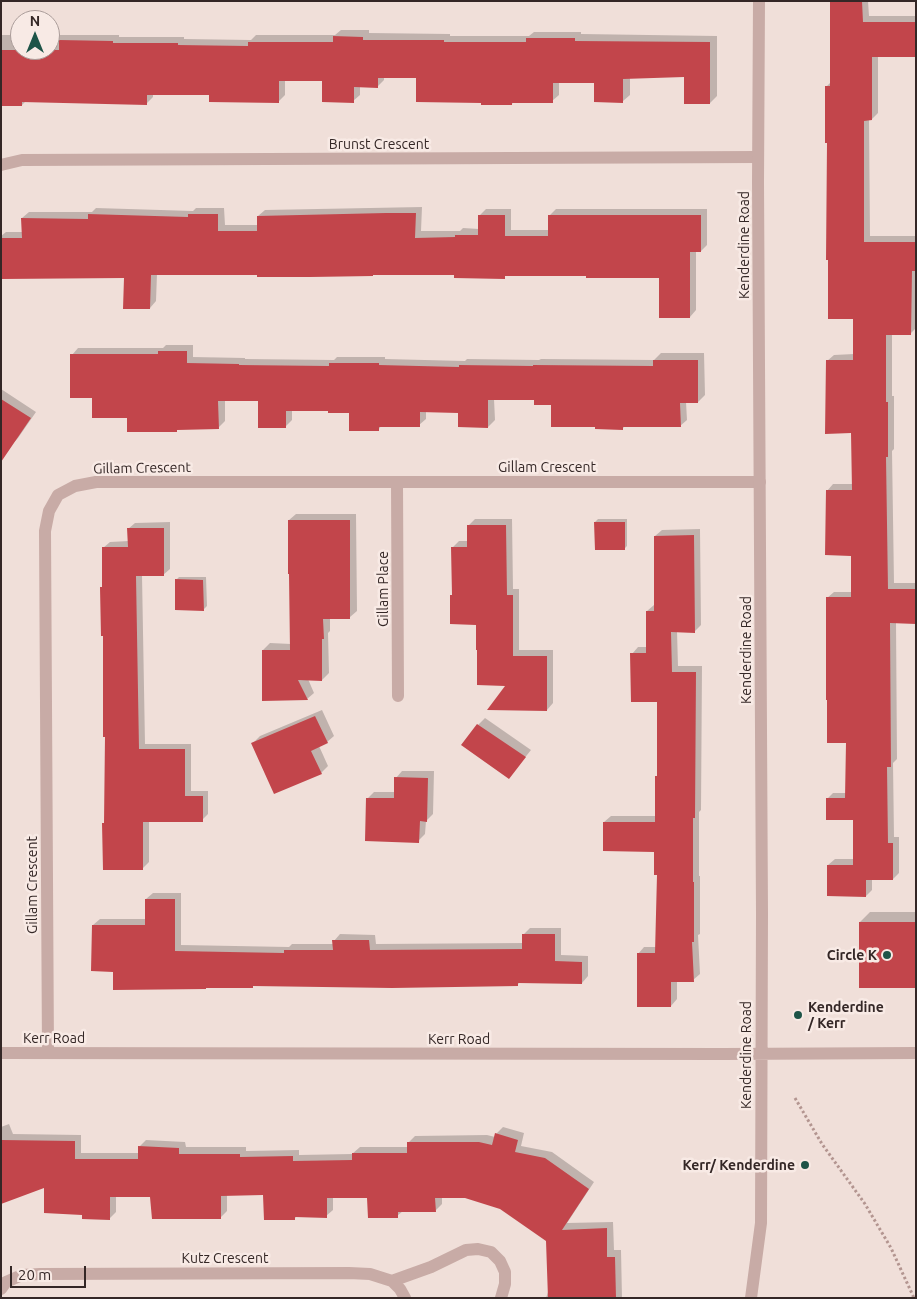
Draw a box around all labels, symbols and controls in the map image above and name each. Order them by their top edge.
north arrow [10,10,60,60]
text: N [30,13,40,29]
street label: Brunst Crescent [329,136,429,152]
street label: Kenderdine Road [736,191,752,299]
street label: Gillam Crescent [93,459,191,477]
street label: Gillam Crescent [498,459,596,475]
street label: Gillam Place [375,551,391,627]
street label: Kenderdine Road [738,596,754,704]
street label: Gillam Crescent [24,836,40,934]
place label: Circle K [827,947,877,963]
marker: Circle K [881,949,893,961]
place label: Kenderdine / Kerr [808,999,884,1032]
street label: Kenderdine Road [738,1001,754,1109]
marker: Kenderdine / Kerr [792,1009,804,1021]
street label: Kerr Road [23,1030,85,1046]
street label: Kerr Road [428,1031,490,1047]
place label: Kerr/ Kenderdine [682,1157,795,1173]
marker: Kerr/ Kenderdine [799,1159,811,1171]
street label: Kutz Crescent [182,1250,268,1266]
scale bar [12,1256,89,1288]
text: 20 m [18,1266,51,1283]

